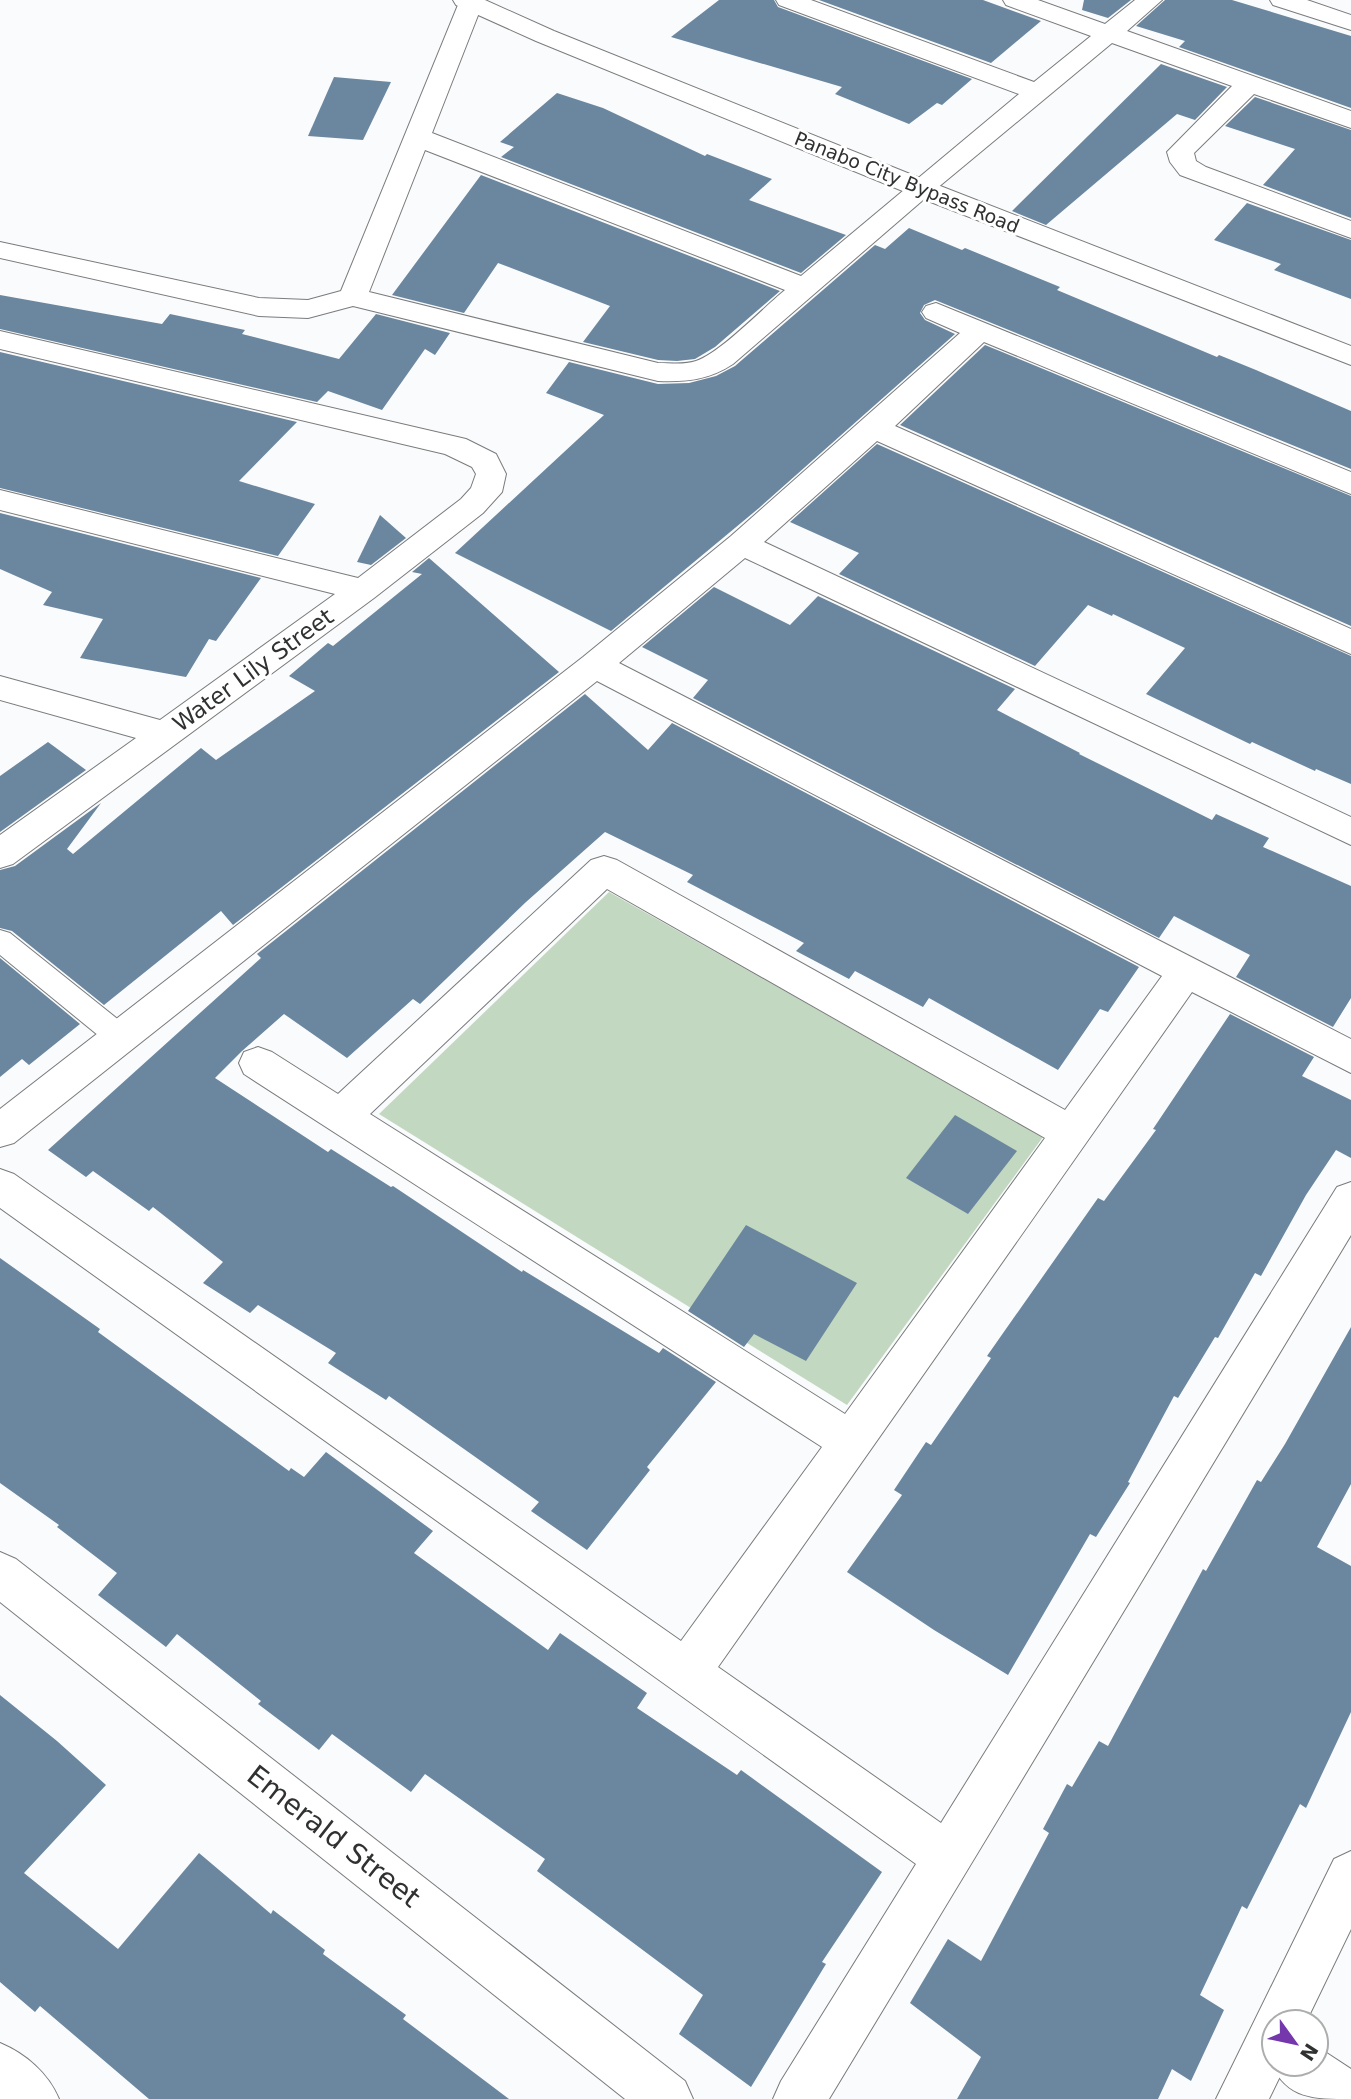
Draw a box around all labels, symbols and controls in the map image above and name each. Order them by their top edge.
street label: Panabo City Bypass Road [791,127,1023,237]
street label: Water Lily Street [168,603,338,737]
street label: Emerald Street [241,1759,427,1914]
north arrow [1260,2008,1330,2078]
text: N [1296,2040,1323,2065]

